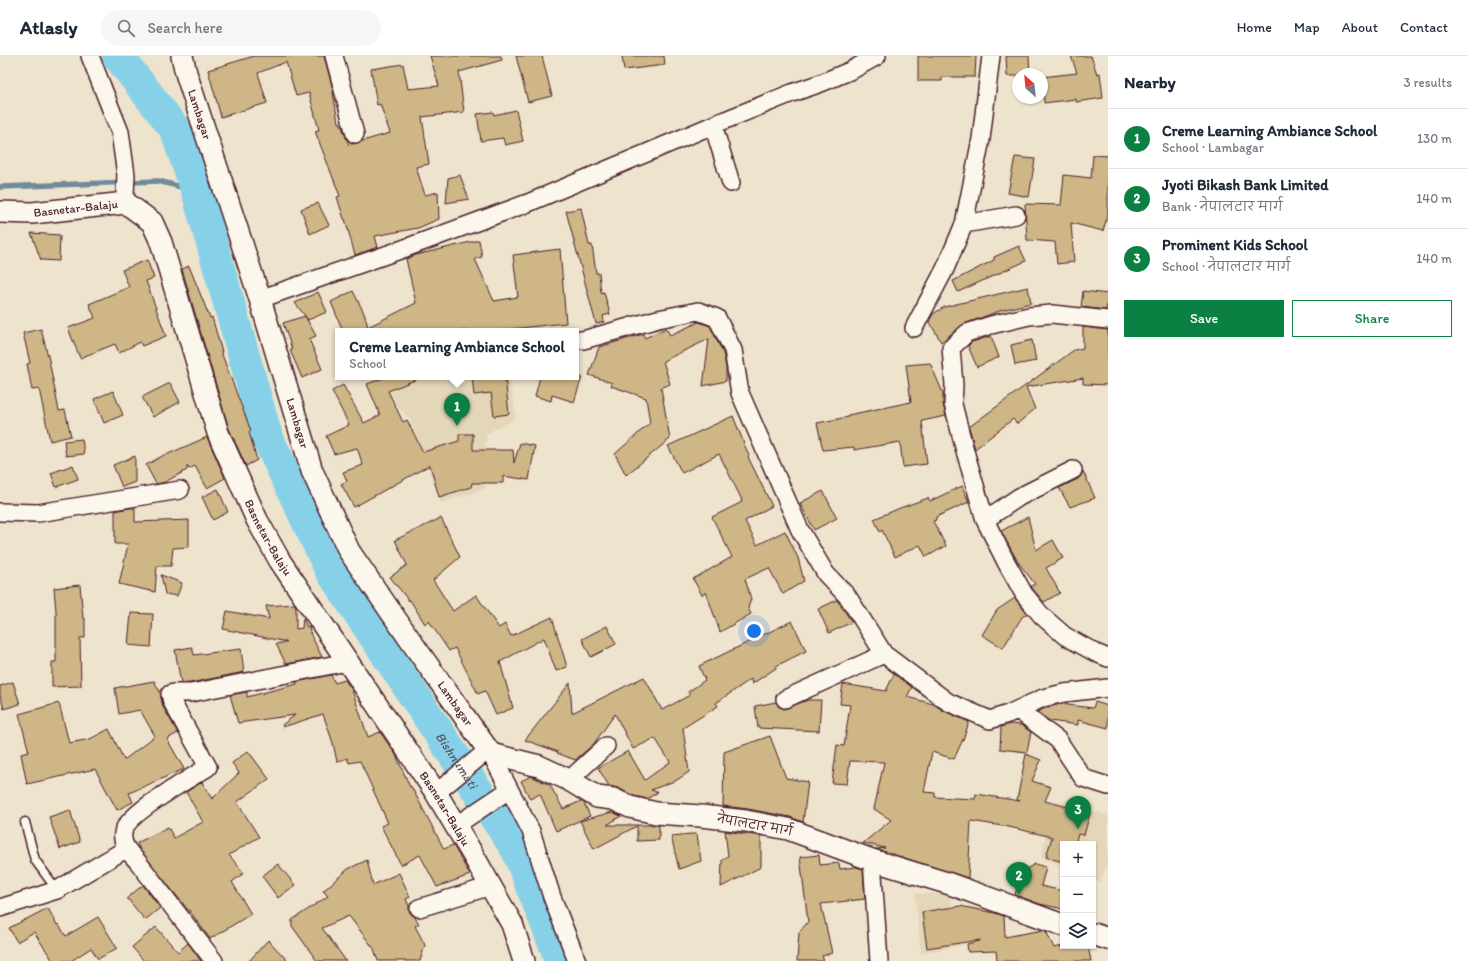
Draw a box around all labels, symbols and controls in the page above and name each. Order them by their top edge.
search box [101,10,381,46]
text: Atlasly [20,16,77,39]
icon: search [115,17,137,39]
text: Search here [147,19,223,37]
text: Home [1237,19,1272,36]
text: Map [1294,19,1320,36]
text: About [1342,19,1378,36]
text: Contact [1400,19,1448,36]
north arrow [1012,68,1048,104]
text: Nearby [1124,72,1176,92]
text: 3 results [1403,75,1452,90]
street label: Lambagar [185,88,214,141]
text: Creme Learning Ambiance School [1162,122,1377,140]
text: 1 [1134,131,1140,146]
text: 130 m [1417,131,1452,146]
text: School · Lambagar [1162,140,1264,155]
text: Jyoti Bikash Bank Limited [1162,176,1329,194]
text: 2 [1134,191,1140,206]
text: 140 m [1416,191,1452,206]
street label: Basnetar-Balaju [33,197,119,220]
text: Bank · नेपालटार मार्ग [1162,199,1283,214]
text: Prominent Kids School [1162,236,1308,254]
text: 3 [1133,251,1141,266]
text: 140 m [1416,251,1452,266]
text: School · नेपालटार मार्ग [1162,259,1291,274]
button: Save [1124,300,1284,337]
button: Share [1292,300,1452,337]
popup [335,328,579,380]
text: Creme Learning Ambiance School [349,338,565,356]
text: School [349,356,386,371]
pin: 1 [444,393,470,426]
street label: Lambagar [283,396,312,450]
street label: Basnetar-Balaju [242,497,295,578]
your location [744,621,764,641]
street label: Lambagar [435,678,476,729]
water label: Bishnumati [433,729,482,793]
street label: Basnetar-Balaju [417,769,473,849]
pin: 3 [1065,796,1091,829]
street label: नेपालटार मार्ग [715,809,795,839]
map controls [1060,841,1096,949]
button: + [1060,841,1096,877]
pin: 2 [1006,862,1032,895]
button: − [1060,877,1096,913]
button: layers [1060,913,1096,949]

